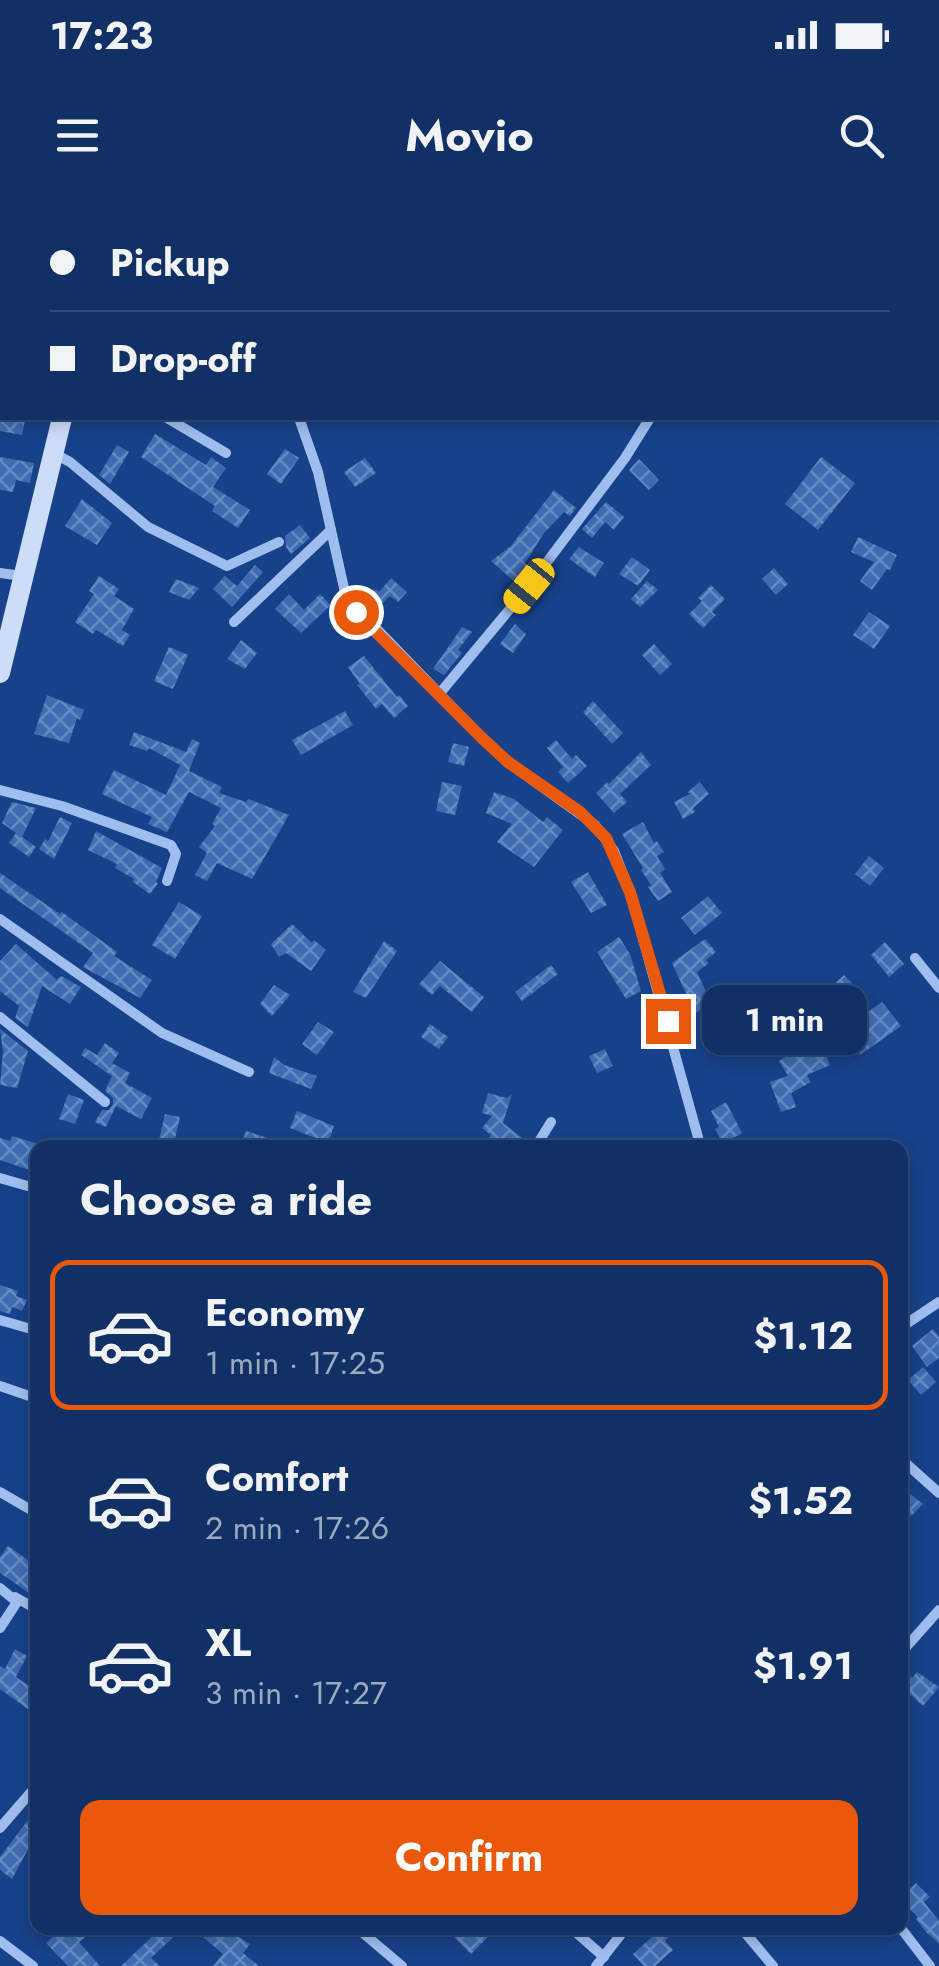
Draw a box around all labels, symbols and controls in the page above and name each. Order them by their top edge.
text: 17:23 [50,8,153,63]
text: Movio [405,103,534,168]
icon: menu [50,108,105,163]
icon: search [834,108,889,163]
text: Pickup [110,235,230,290]
text: Drop-off [110,331,256,386]
car [498,553,560,619]
route start [334,590,379,635]
callout: 1 min [703,986,868,1056]
text: 1 min [745,997,824,1043]
route end [646,999,691,1044]
text: Choose a ride [80,1167,372,1232]
text: Economy [205,1285,364,1340]
icon: car [85,1290,175,1380]
text: $1.12 [754,1308,853,1363]
text: 1 min · 17:25 [205,1340,385,1386]
text: Comfort [205,1450,348,1505]
icon: car [85,1455,175,1545]
text: $1.52 [748,1473,853,1528]
text: 2 min · 17:26 [205,1505,389,1551]
text: XL [205,1615,251,1670]
icon: car [85,1620,175,1710]
text: $1.91 [753,1638,853,1693]
text: 3 min · 17:27 [205,1670,387,1716]
button: Confirm [80,1800,858,1915]

